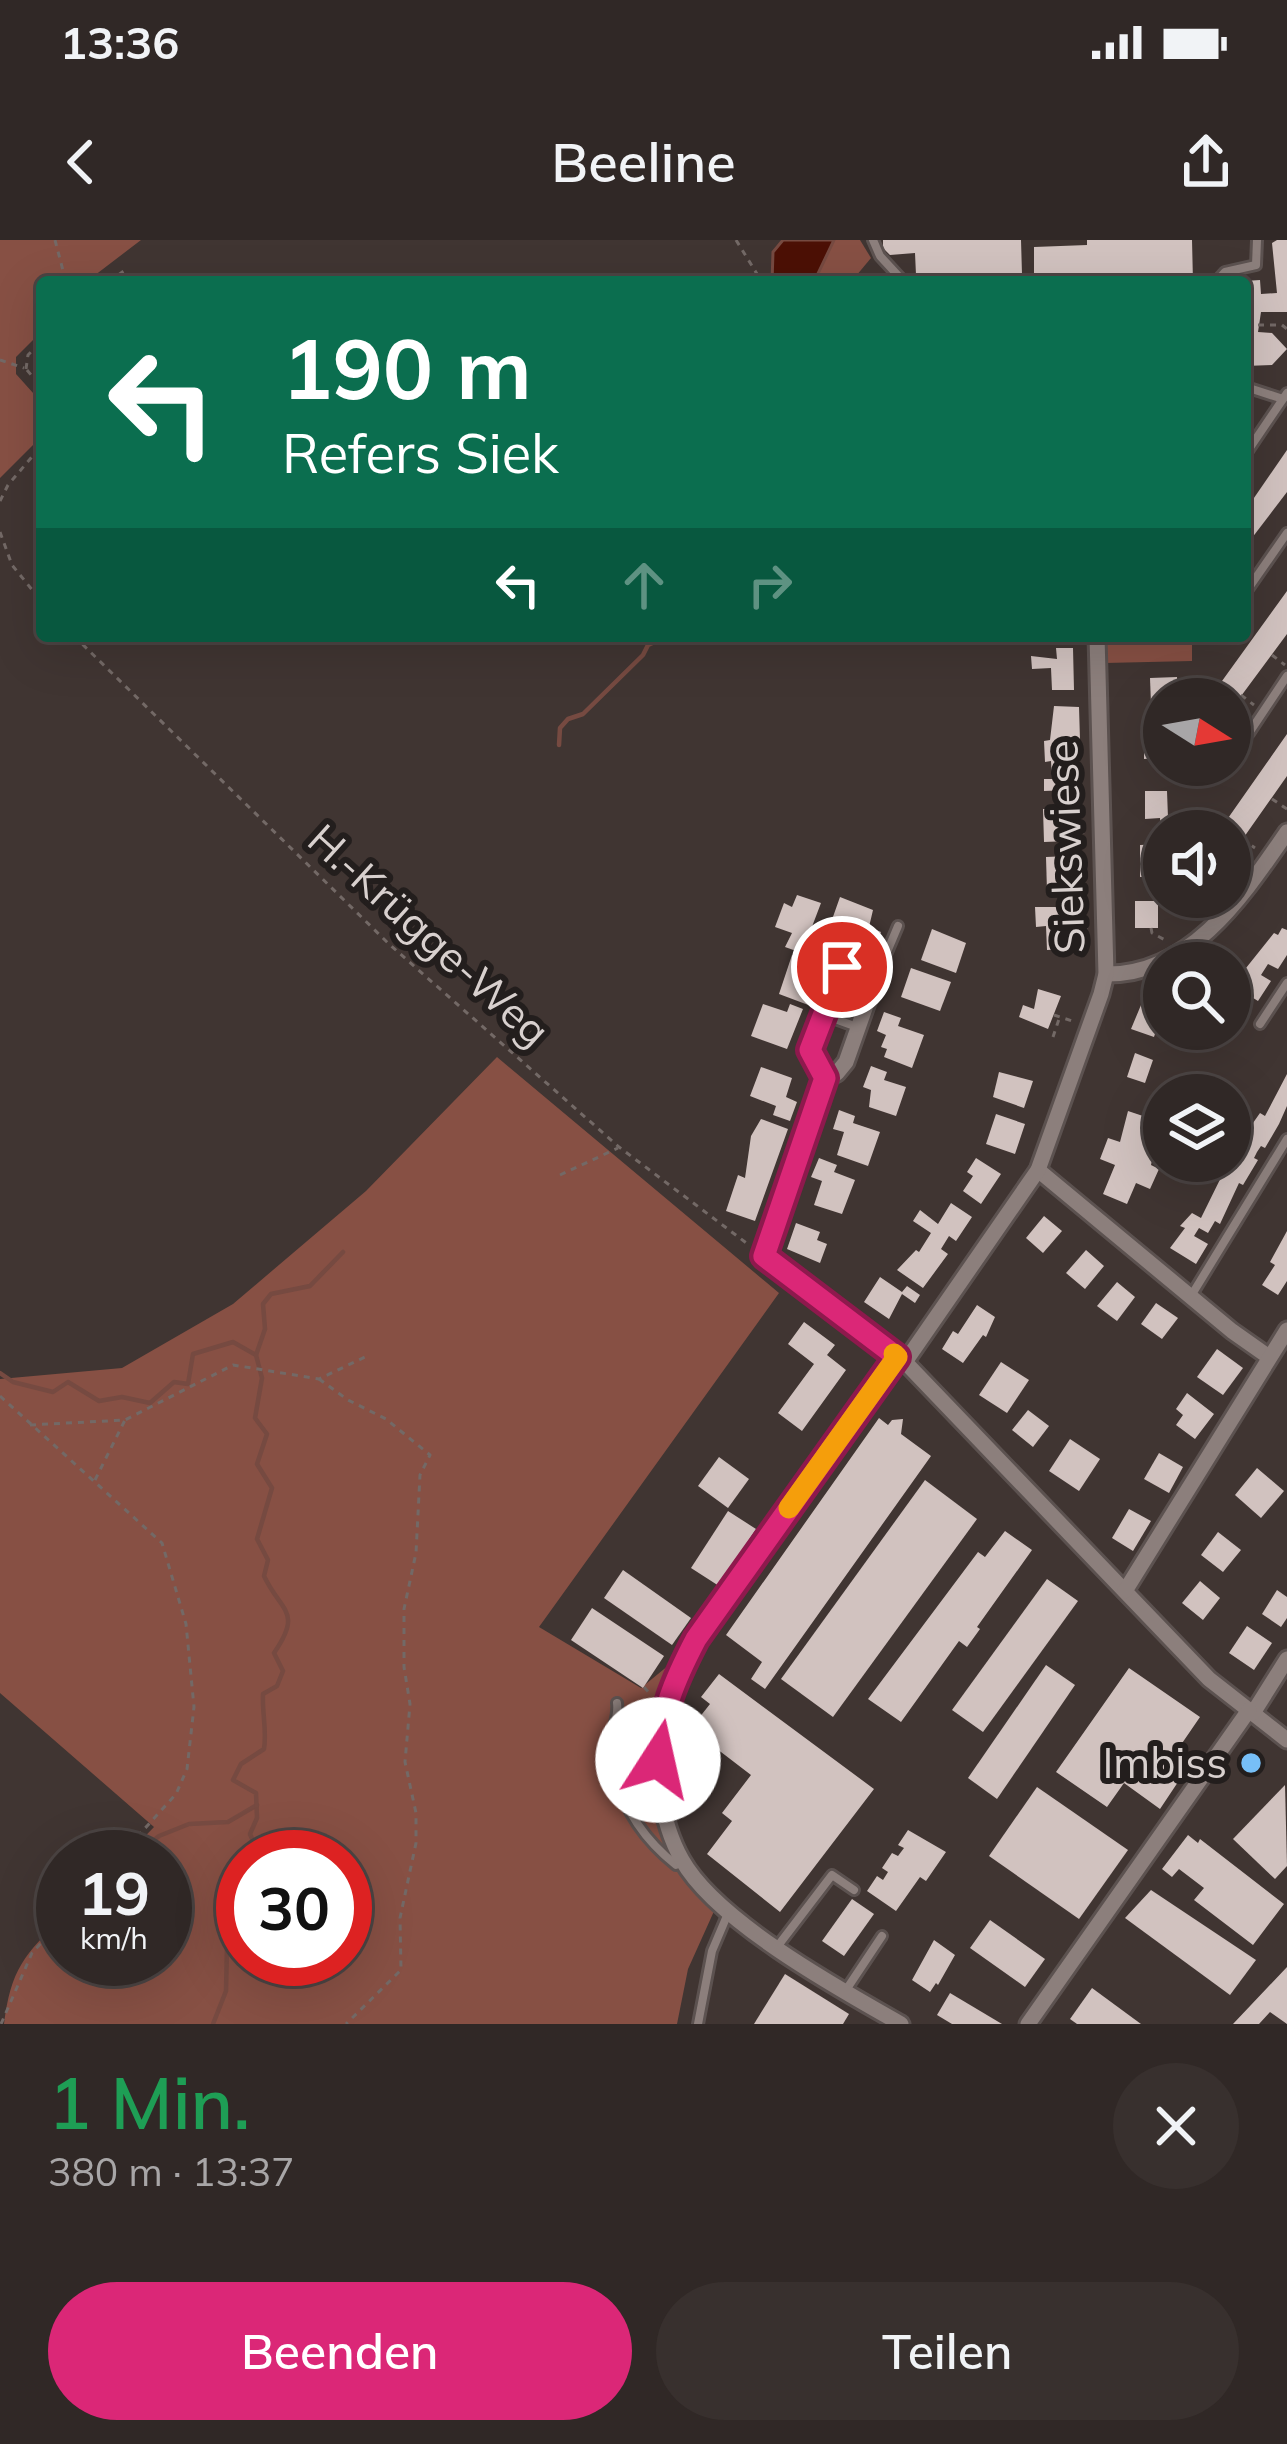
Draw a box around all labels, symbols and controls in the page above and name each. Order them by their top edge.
text: 13:36 [60,14,179,70]
text: Beeline [551,128,736,196]
icon: back [48,129,114,195]
icon: share [1173,129,1239,195]
text: 190 m [282,315,532,420]
icon: left [84,324,240,480]
text: Refers Siek [282,419,559,487]
icon: left [485,552,551,618]
icon: ahead [611,552,677,618]
icon: right [737,552,803,618]
north arrow [1143,678,1251,786]
map controls [1143,678,1251,1182]
street label: Siekswiese [1035,739,1096,955]
button: sound [1143,810,1251,918]
street label: H.-Krügge-Weg [298,812,561,1057]
pin [791,916,893,1018]
icon: arrive [809,934,875,1000]
button: search [1143,942,1251,1050]
button: layers [1143,1074,1251,1182]
position arrow [595,1697,721,1823]
place label: Imbiss [1102,1736,1227,1789]
marker: Imbiss [1238,1750,1264,1776]
speed limit sign: 30 [216,1830,372,1986]
text: 19 [78,1855,150,1930]
text: km/h [80,1919,148,1957]
text: 1 Min. [48,2057,250,2147]
button: close [1113,2063,1239,2189]
text: 380 m · 13:37 [48,2147,294,2196]
button: Beenden [48,2282,632,2420]
button: Teilen [656,2282,1239,2420]

